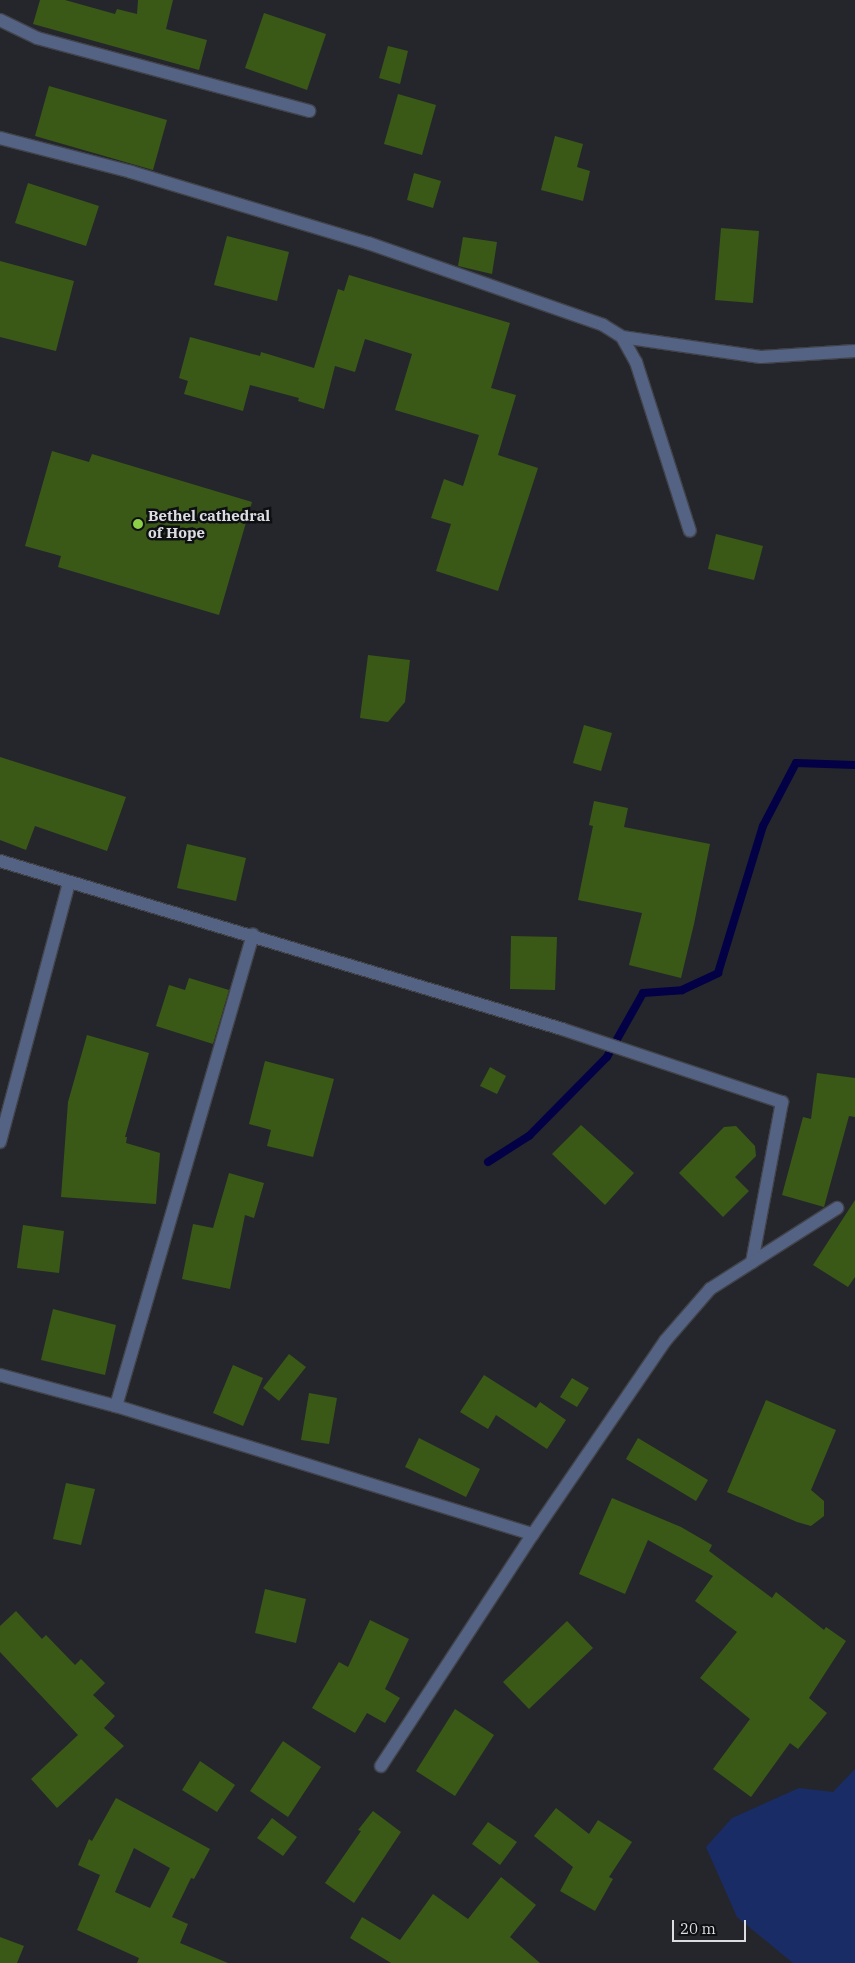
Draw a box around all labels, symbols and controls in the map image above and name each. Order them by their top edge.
place label: Bethel cathedral of Hope [148,506,270,541]
marker: Bethel cathedral of Hope [132,518,144,530]
scale bar [675,1910,749,1942]
text: 20 m [680,1919,716,1938]

